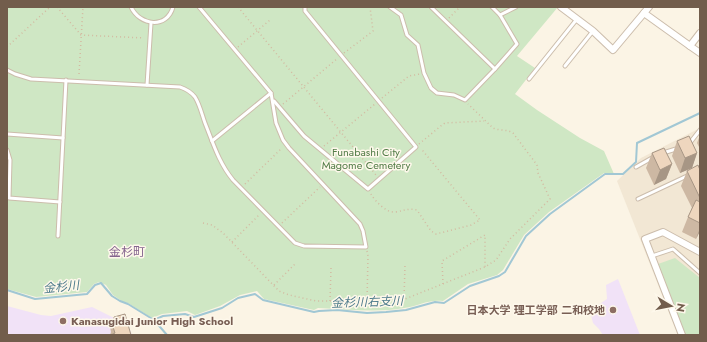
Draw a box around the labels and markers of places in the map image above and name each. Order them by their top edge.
place label: 日本大学 理工学部 二和校地 [466,302,605,318]
marker: 日本大学 理工学部 二和校地 [608,305,618,315]
place label: Kanasugidai Junior High School [71,313,233,329]
marker: Kanasugidai Junior High School [58,316,68,326]

